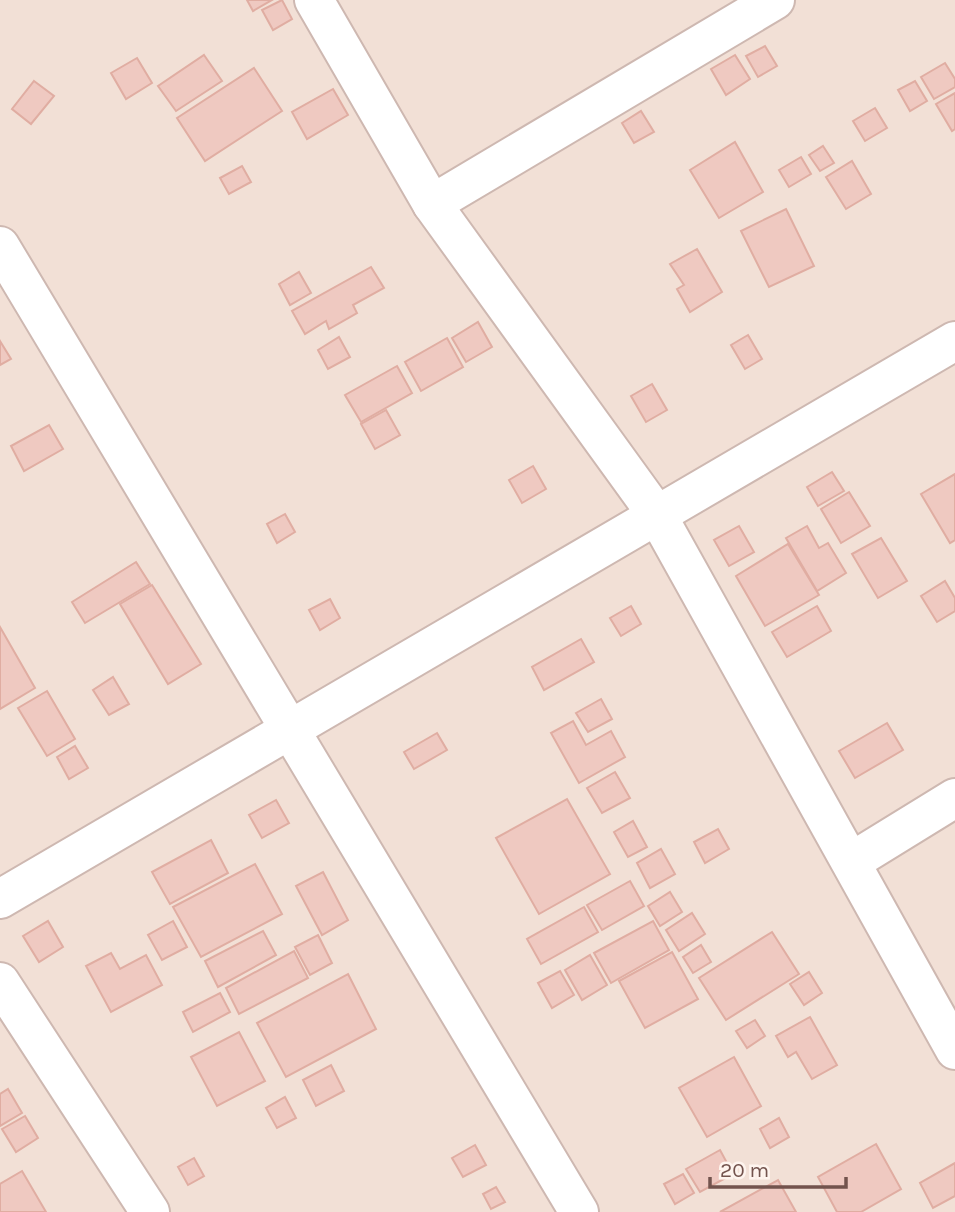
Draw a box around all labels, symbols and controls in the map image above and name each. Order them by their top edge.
scale bar [710,1146,846,1190]
text: 20 m [720,1158,769,1182]

